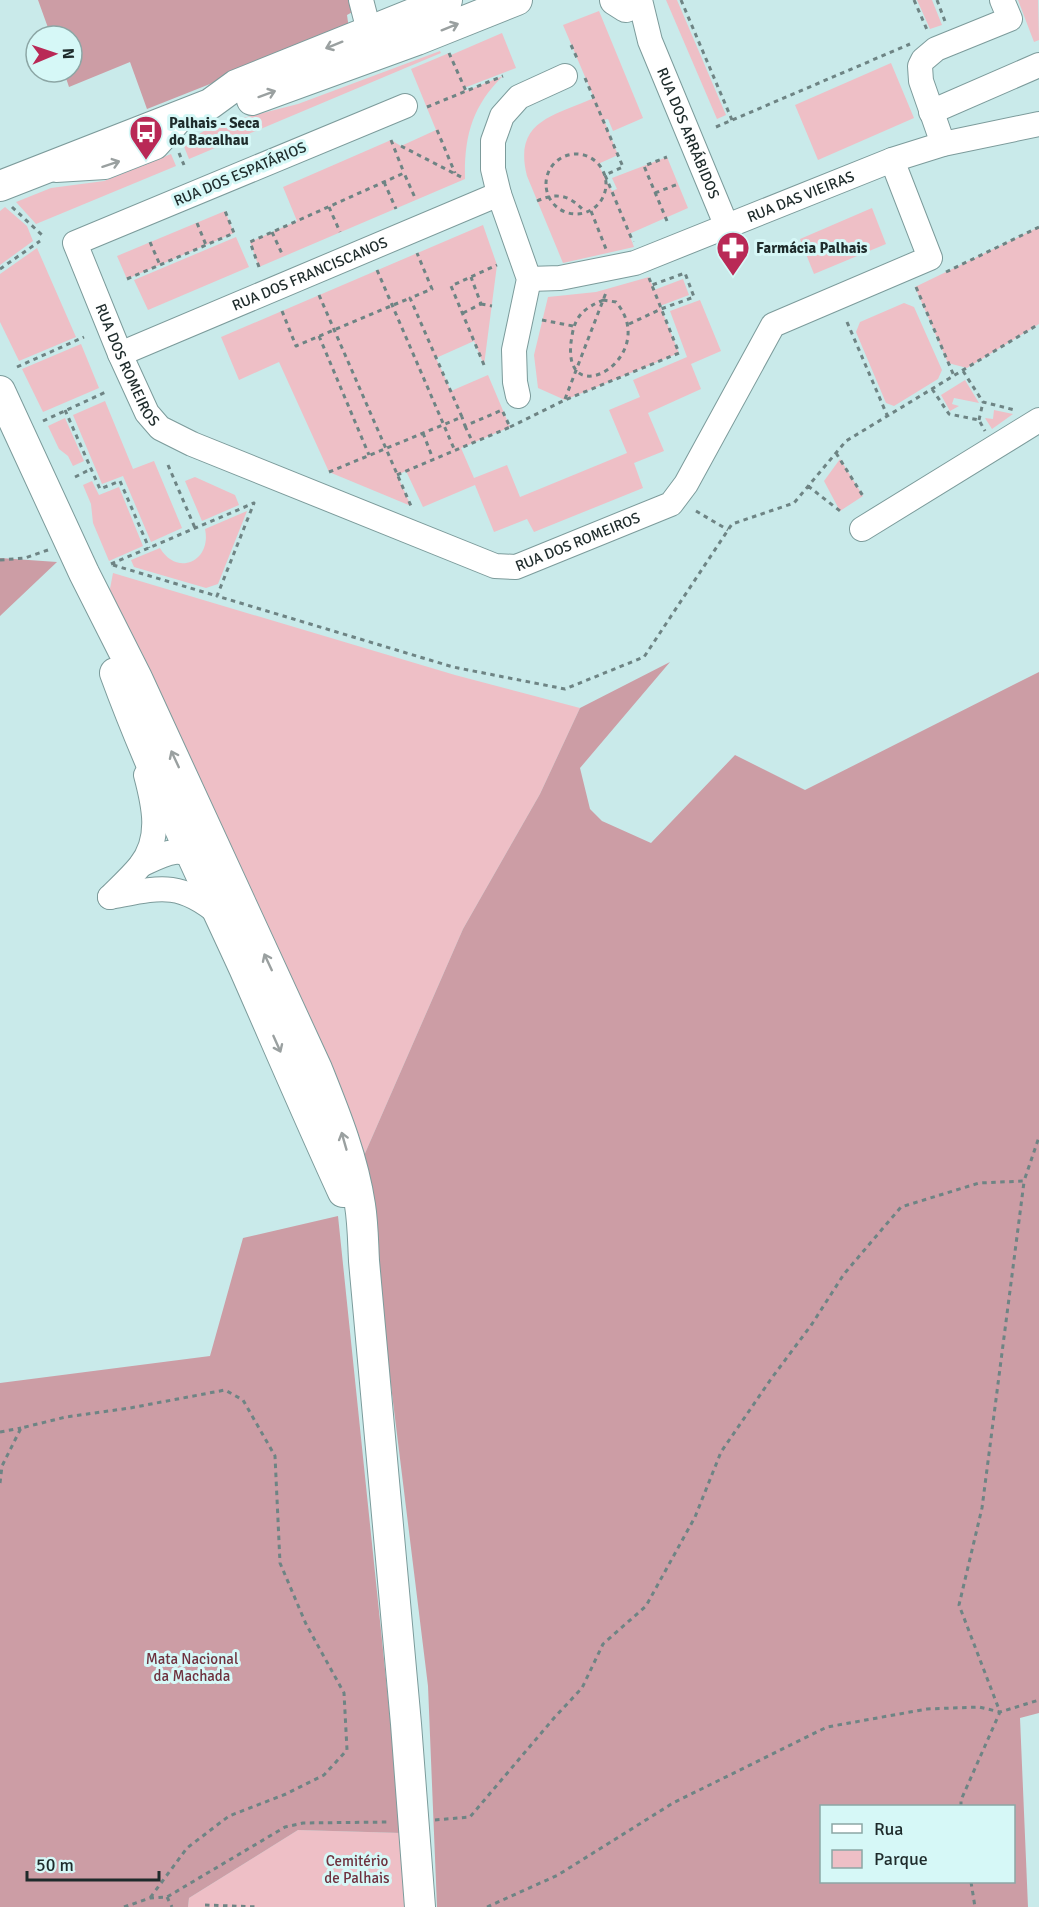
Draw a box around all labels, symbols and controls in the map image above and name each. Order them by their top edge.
one-way arrow [441,21,459,32]
north arrow [24,24,84,84]
one-way arrow [325,40,344,51]
text: N [58,48,78,59]
street label: RUA DOS ARRÁBIDOS [653,65,723,201]
one-way arrow [257,88,276,99]
bus stop icon: Palhais - Seca do Bacalhau [128,114,164,161]
place label: Palhais - Seca do Bacalhau [169,114,260,149]
street label: RUA DOS ESPATÁRIOS [171,137,309,210]
one-way arrow [101,158,120,169]
street label: RUA DAS VIEIRAS [744,167,857,226]
pharmacy icon: Farmácia Palhais [715,230,751,277]
street label: RUA DOS FRANCISCANOS [229,233,390,315]
place label: Farmácia Palhais [756,239,868,257]
street label: RUA DOS ROMEIROS [92,301,163,430]
street label: RUA DOS ROMEIROS [513,508,643,575]
one-way arrow [168,751,180,769]
one-way arrow [261,954,273,972]
one-way arrow [272,1034,283,1052]
one-way arrow [338,1132,349,1151]
park label: Mata Nacional da Machada [146,1650,238,1685]
legend [820,1805,1015,1883]
text: Rua [874,1818,903,1840]
scale bar [27,1844,159,1882]
text: Parque [874,1848,928,1870]
park label: Cemitério de Palhais [324,1852,390,1887]
text: 50 m [36,1854,74,1876]

